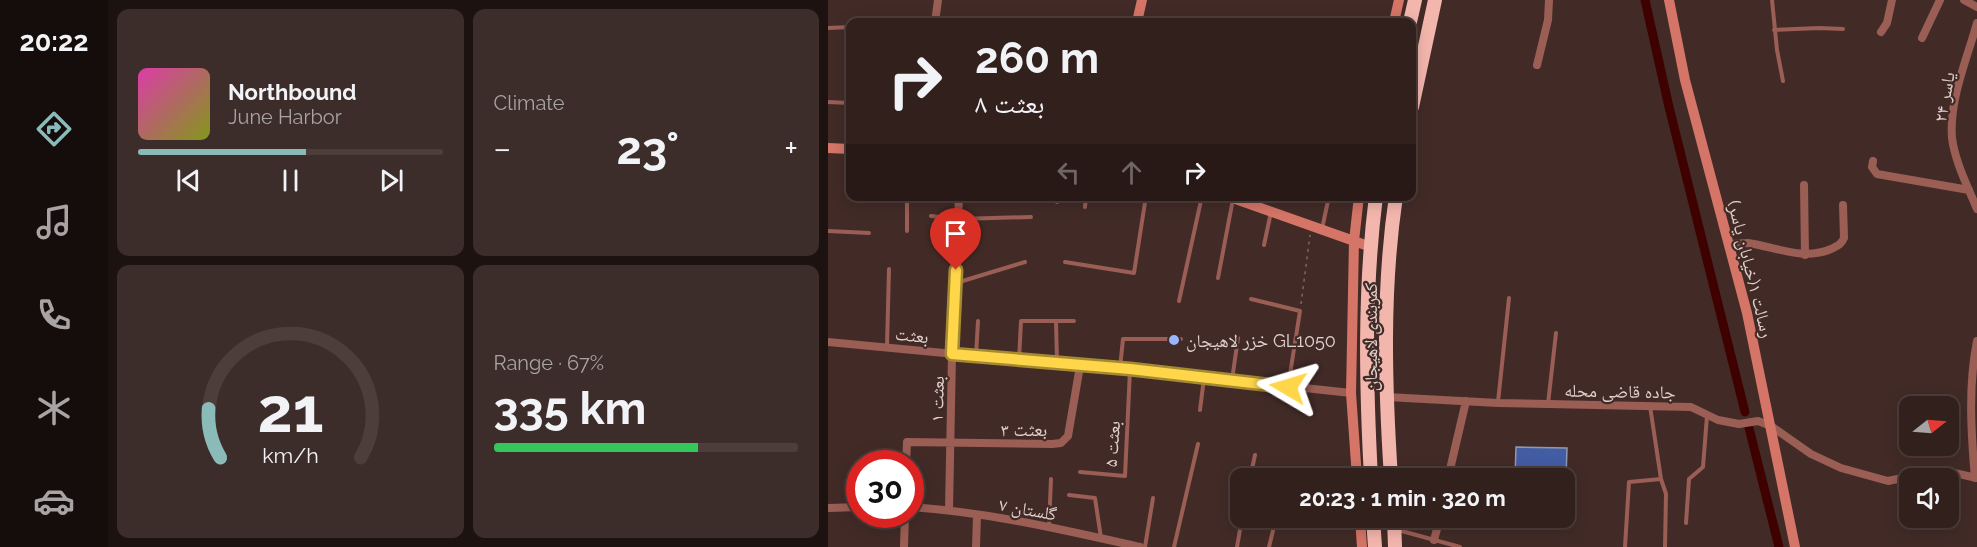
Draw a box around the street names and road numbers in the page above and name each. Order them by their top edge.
street label: یاسر ۲۴ [1929,70,1959,124]
street label: رسالت ۱(خیابان یاسر) [1723,198,1778,340]
street label: کمربندی لاهیجان [1360,282,1382,391]
street label: بعثت [894,323,930,348]
street label: بعثت ۱ [926,376,948,422]
street label: جاده قاضی محله [1564,380,1676,403]
street label: بعثت ۳ [1001,419,1047,440]
street label: بعثت ۵ [1100,420,1125,468]
street label: گلستان ۷ [997,494,1059,525]

